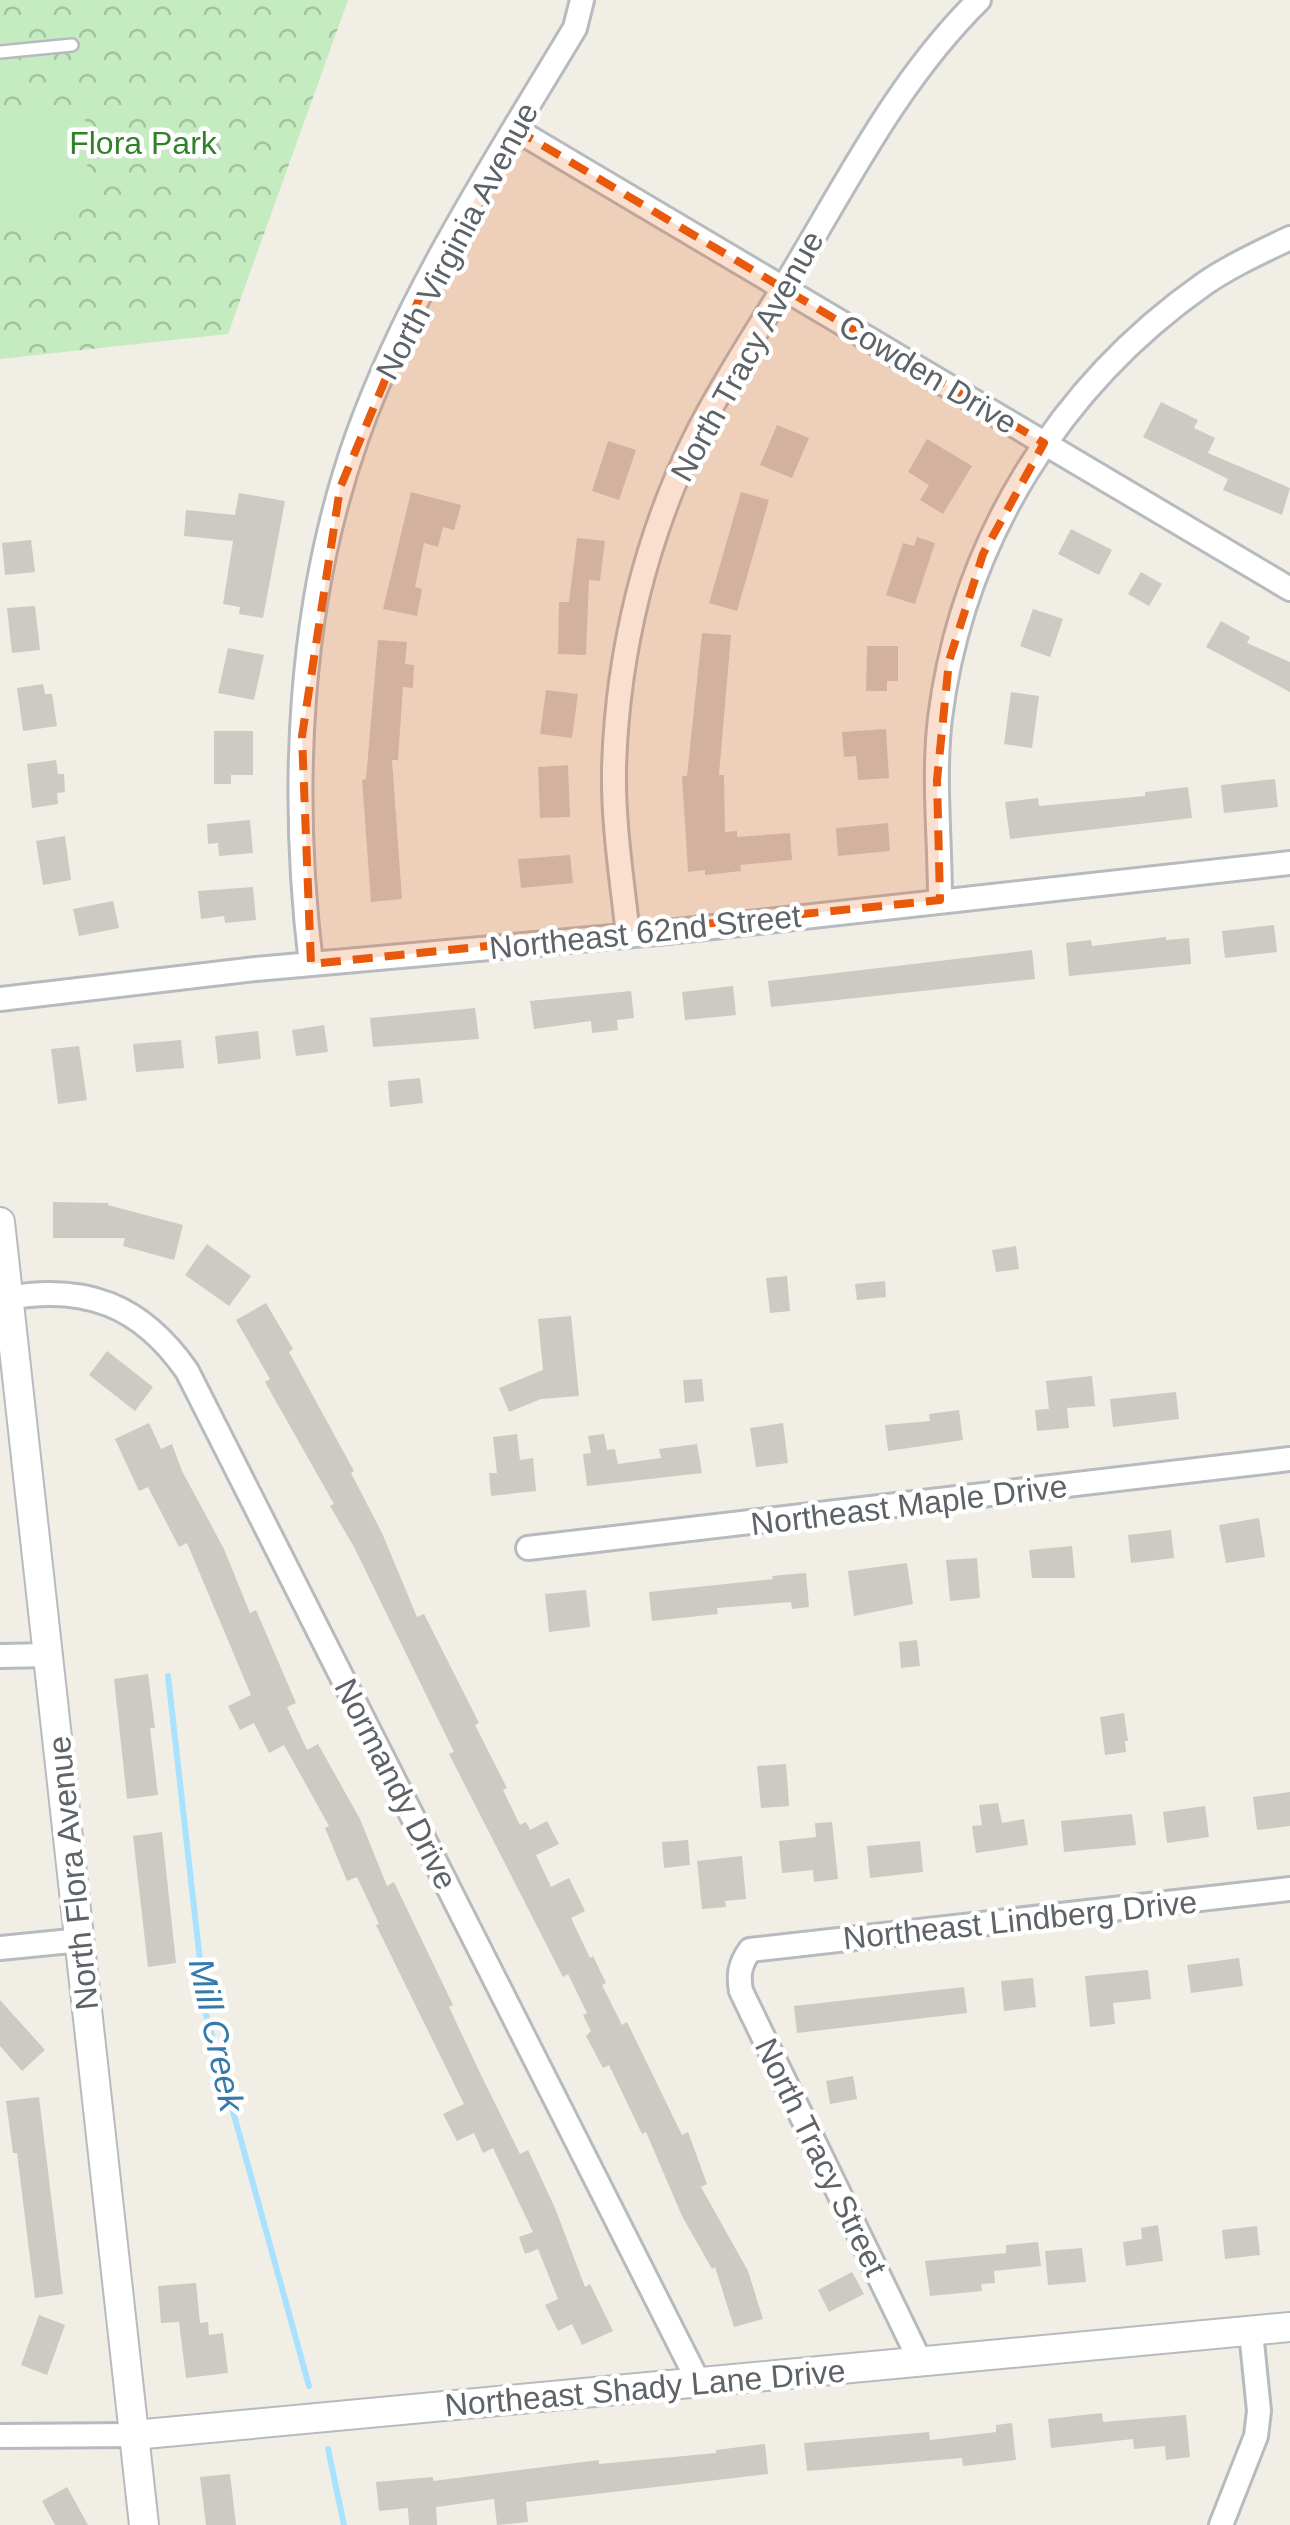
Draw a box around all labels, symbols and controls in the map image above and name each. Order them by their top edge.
street label: North Virginia Avenue [369,96,545,386]
park label: Flora Park [69,125,218,161]
street label: North Tracy Avenue [663,225,831,487]
street label: Cowden Drive [833,307,1023,441]
street label: Northeast 62nd Street [487,898,803,966]
street label: Northeast Maple Drive [749,1468,1069,1542]
street label: Normandy Drive [327,1673,465,1895]
street label: North Flora Avenue [41,1734,105,2012]
street label: Northeast Lindberg Drive [841,1884,1199,1956]
water label: Mill Creek [182,1955,253,2117]
street label: North Tracy Street [748,2032,894,2282]
street label: Northeast Shady Lane Drive [443,2353,847,2423]

